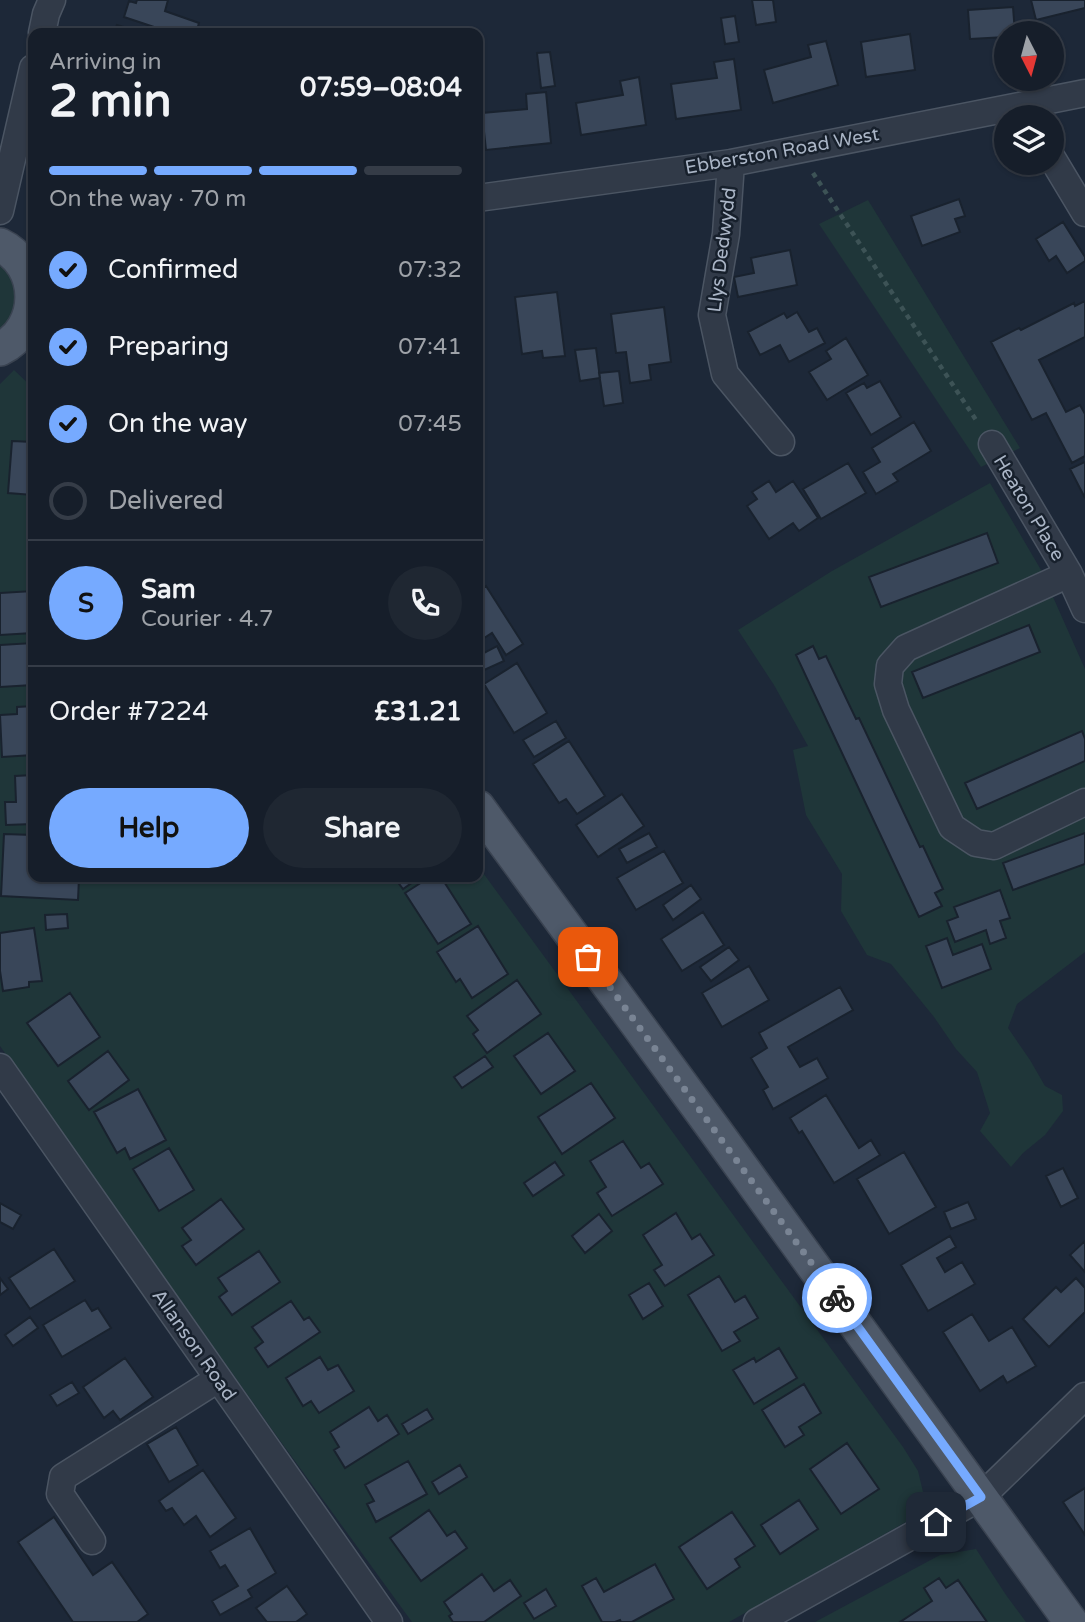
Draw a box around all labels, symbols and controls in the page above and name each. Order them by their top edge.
north arrow [994,21,1064,91]
map controls [994,21,1064,175]
text: Arriving in [49,48,162,76]
text: 07:59–08:04 [300,72,462,103]
text: 2 min [49,74,172,129]
button: layers [994,105,1064,175]
street label: Ebberston Road West [683,123,881,179]
text: On the way · 70 m [49,185,246,213]
street label: Llys Dedwydd [703,186,741,314]
icon: check [49,251,87,289]
text: Confirmed [108,254,238,285]
text: 07:32 [398,256,462,284]
icon: check [49,328,87,366]
text: Preparing [108,331,229,362]
text: 07:41 [398,333,462,361]
icon: check [49,405,87,443]
text: On the way [108,408,248,439]
text: 07:45 [398,410,462,438]
street label: Heaton Place [989,451,1069,565]
text: Delivered [108,485,224,516]
button: phone [388,566,462,640]
text: Sam [141,574,196,605]
text: S [78,588,94,619]
text: Courier · 4.7 [141,605,274,633]
text: Order #7224 [49,696,209,727]
text: £31.21 [374,696,462,727]
button: Help [49,788,249,868]
button: Share [263,788,462,868]
pin [558,927,618,987]
icon: bag [569,938,607,976]
courier [802,1263,872,1333]
icon: bike [818,1279,856,1317]
street label: Allanson Road [148,1285,240,1405]
pin [906,1492,966,1552]
icon: home [917,1503,955,1541]

